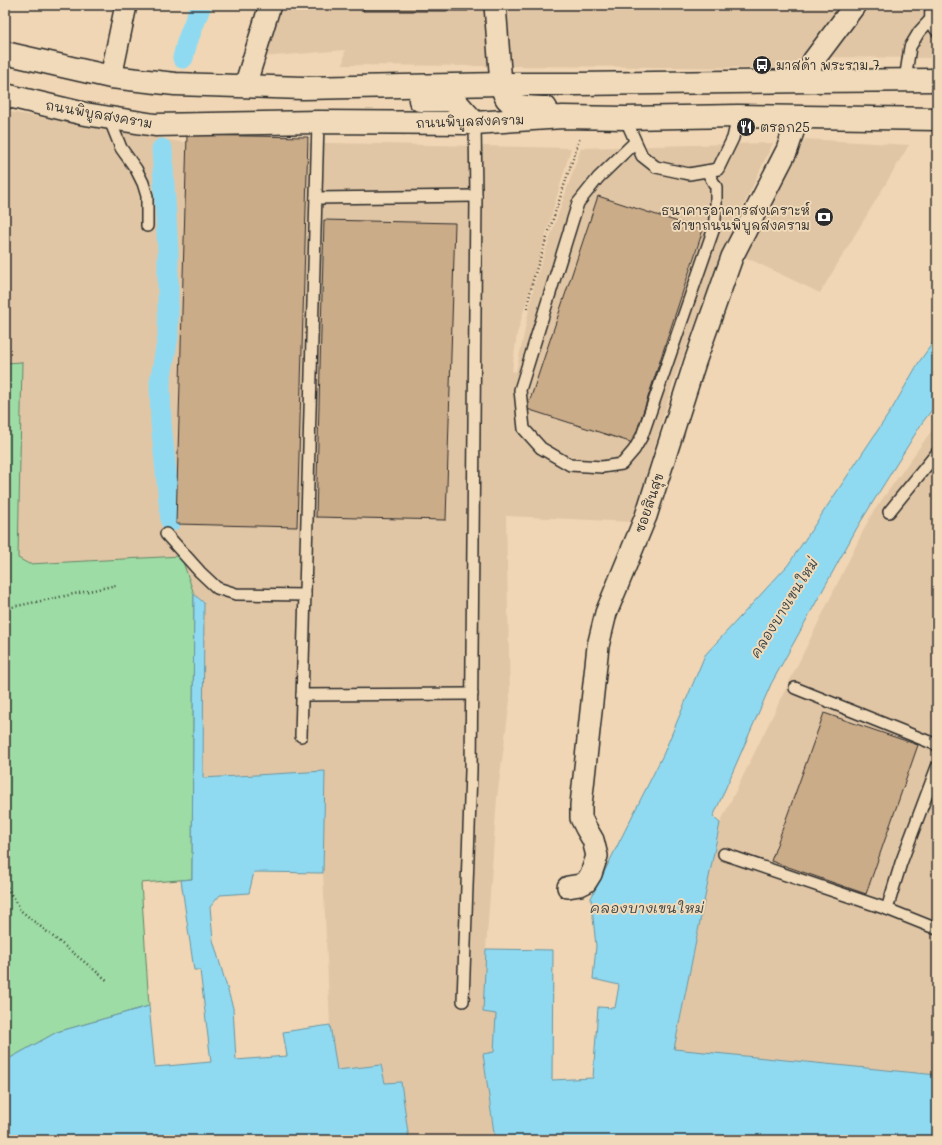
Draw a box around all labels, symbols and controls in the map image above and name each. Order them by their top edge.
bus stop icon: มาสด้า พระราม 7 [751,54,773,76]
place label: มาสด้า พระราม 7 [776,56,880,73]
street label: ถนนพิบูลสงคราม [44,96,154,133]
street label: ถนนพิบูลสงคราม [416,110,524,133]
restaurant icon: ตรอก25 [735,116,757,138]
place label: ตรอก25 [760,118,810,135]
place label: ธนาคารอาคารสงเคราะห์ สาขาถนนพิบูลสงคราม [661,201,810,235]
bank icon: ธนาคารอาคารสงเคราะห์ สาขาถนนพิบูลสงคราม [813,206,835,228]
street label: ซอยสินสุข [630,471,670,536]
water label: คลองบางเขนใหม่ [745,553,822,661]
water label: คลองบางเขนใหม่ [590,898,705,917]

